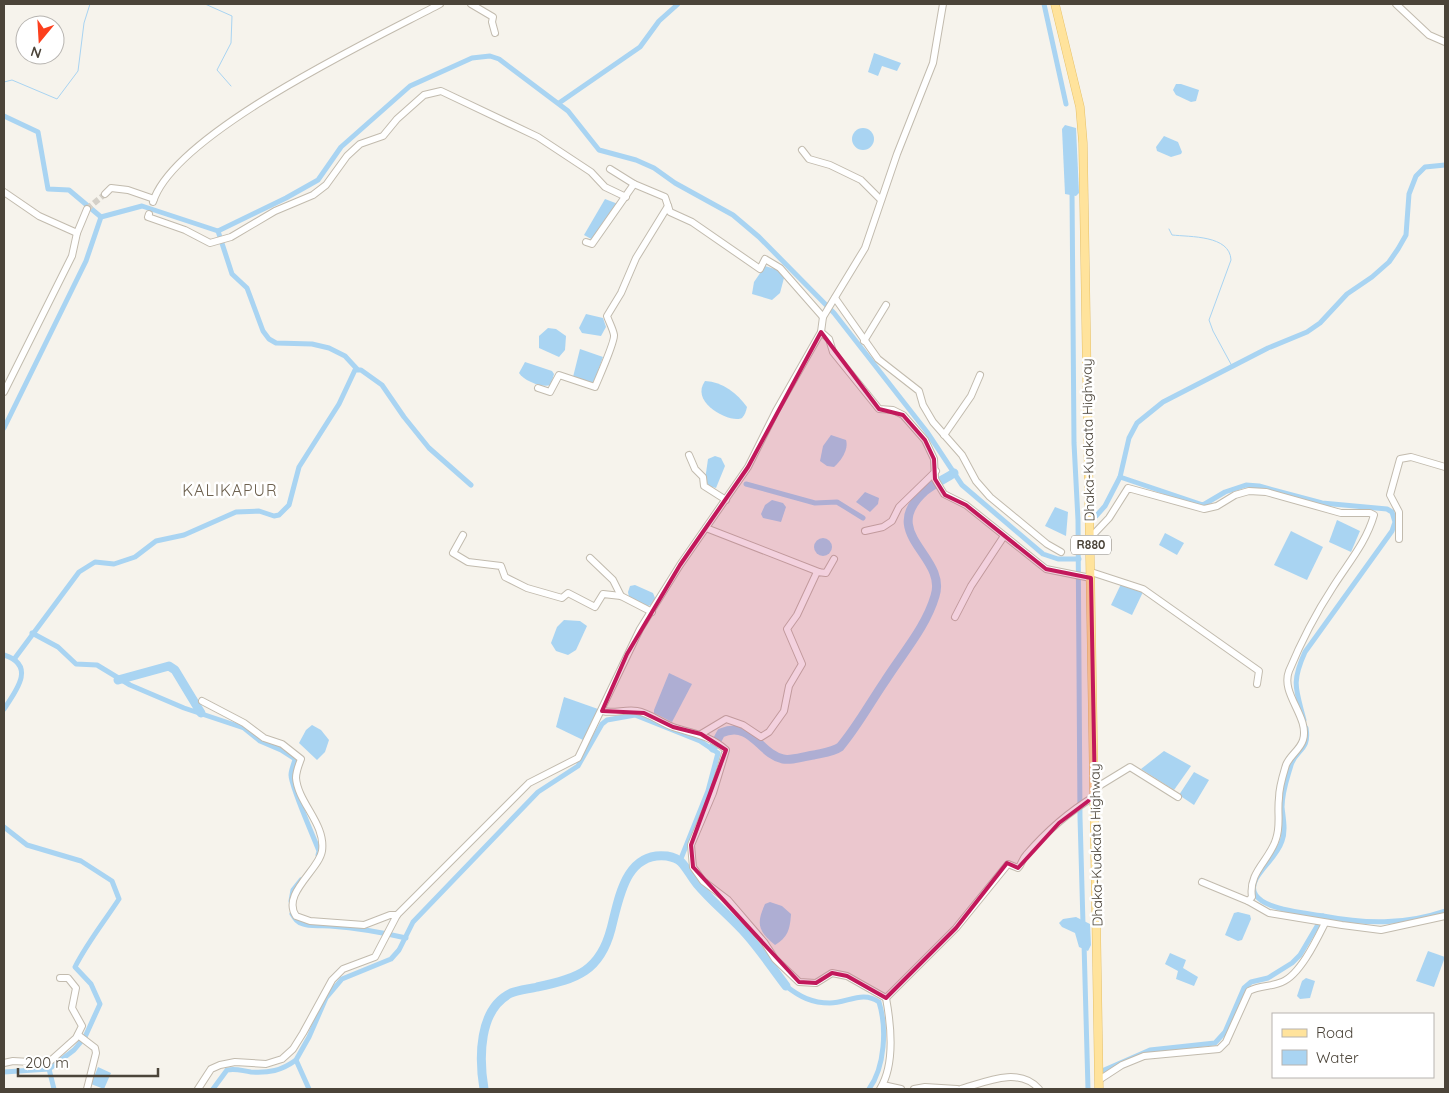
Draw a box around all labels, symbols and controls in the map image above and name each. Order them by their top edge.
north arrow [15,15,65,65]
text: N [28,42,44,63]
street label: Dhaka-Kuakata Highway [1078,358,1098,522]
district label: KALIKAPUR [182,480,278,500]
road number: R880 [1071,536,1111,554]
street label: Dhaka-Kuakata Highway [1086,763,1106,927]
legend [1272,1013,1434,1078]
text: Road [1316,1023,1353,1042]
scale bar [18,1046,158,1078]
text: Water [1316,1048,1359,1067]
text: 200 m [25,1053,69,1072]

